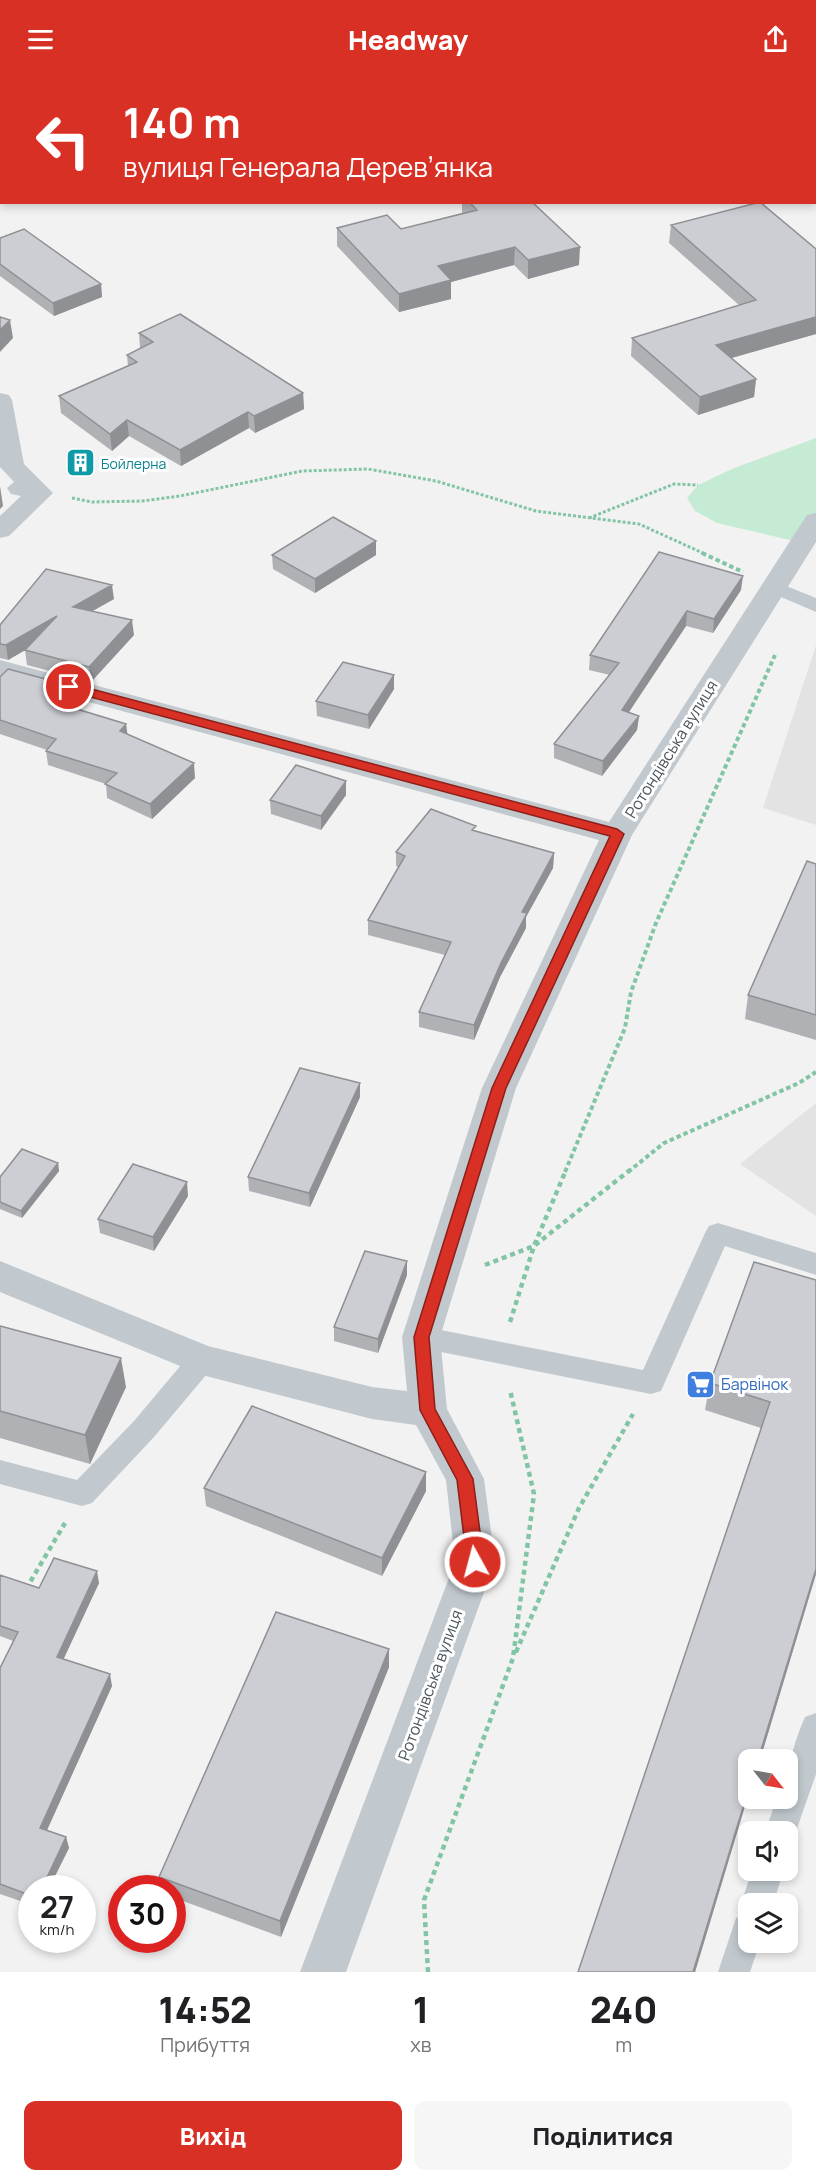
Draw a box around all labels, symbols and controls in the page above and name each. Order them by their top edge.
text: Headway [348,21,468,58]
icon: menu [24,23,57,56]
icon: share [759,23,792,56]
text: 140 m [123,93,241,151]
icon: left [24,102,102,180]
text: вулиця Генерала Деревʼянка [123,148,493,185]
building icon: Бойлерна [64,447,96,479]
place label: Бойлерна [101,454,166,473]
pin [43,661,94,712]
icon: arrive [52,670,85,703]
street label: Ротондівська вулиця [620,676,722,822]
supermarket icon: Барвінок [684,1368,716,1400]
place label: Барвінок [721,1373,789,1395]
position arrow [443,1530,507,1594]
street label: Ротондівська вулиця [393,1607,467,1763]
north arrow [738,1749,798,1809]
map controls [738,1749,798,1953]
button: sound [738,1821,798,1881]
speed limit sign: 30 [108,1875,186,1953]
text: 27 [40,1886,74,1927]
button: layers [738,1893,798,1953]
text: km/h [40,1919,74,1940]
text: 14:52 [158,1985,252,2034]
text: 1 [413,1985,429,2034]
text: 240 [590,1985,657,2034]
text: Прибуття [160,2031,250,2058]
text: хв [410,2031,432,2058]
text: m [615,2031,632,2058]
button: Вихід [24,2101,402,2170]
button: Поділитися [414,2101,792,2170]

